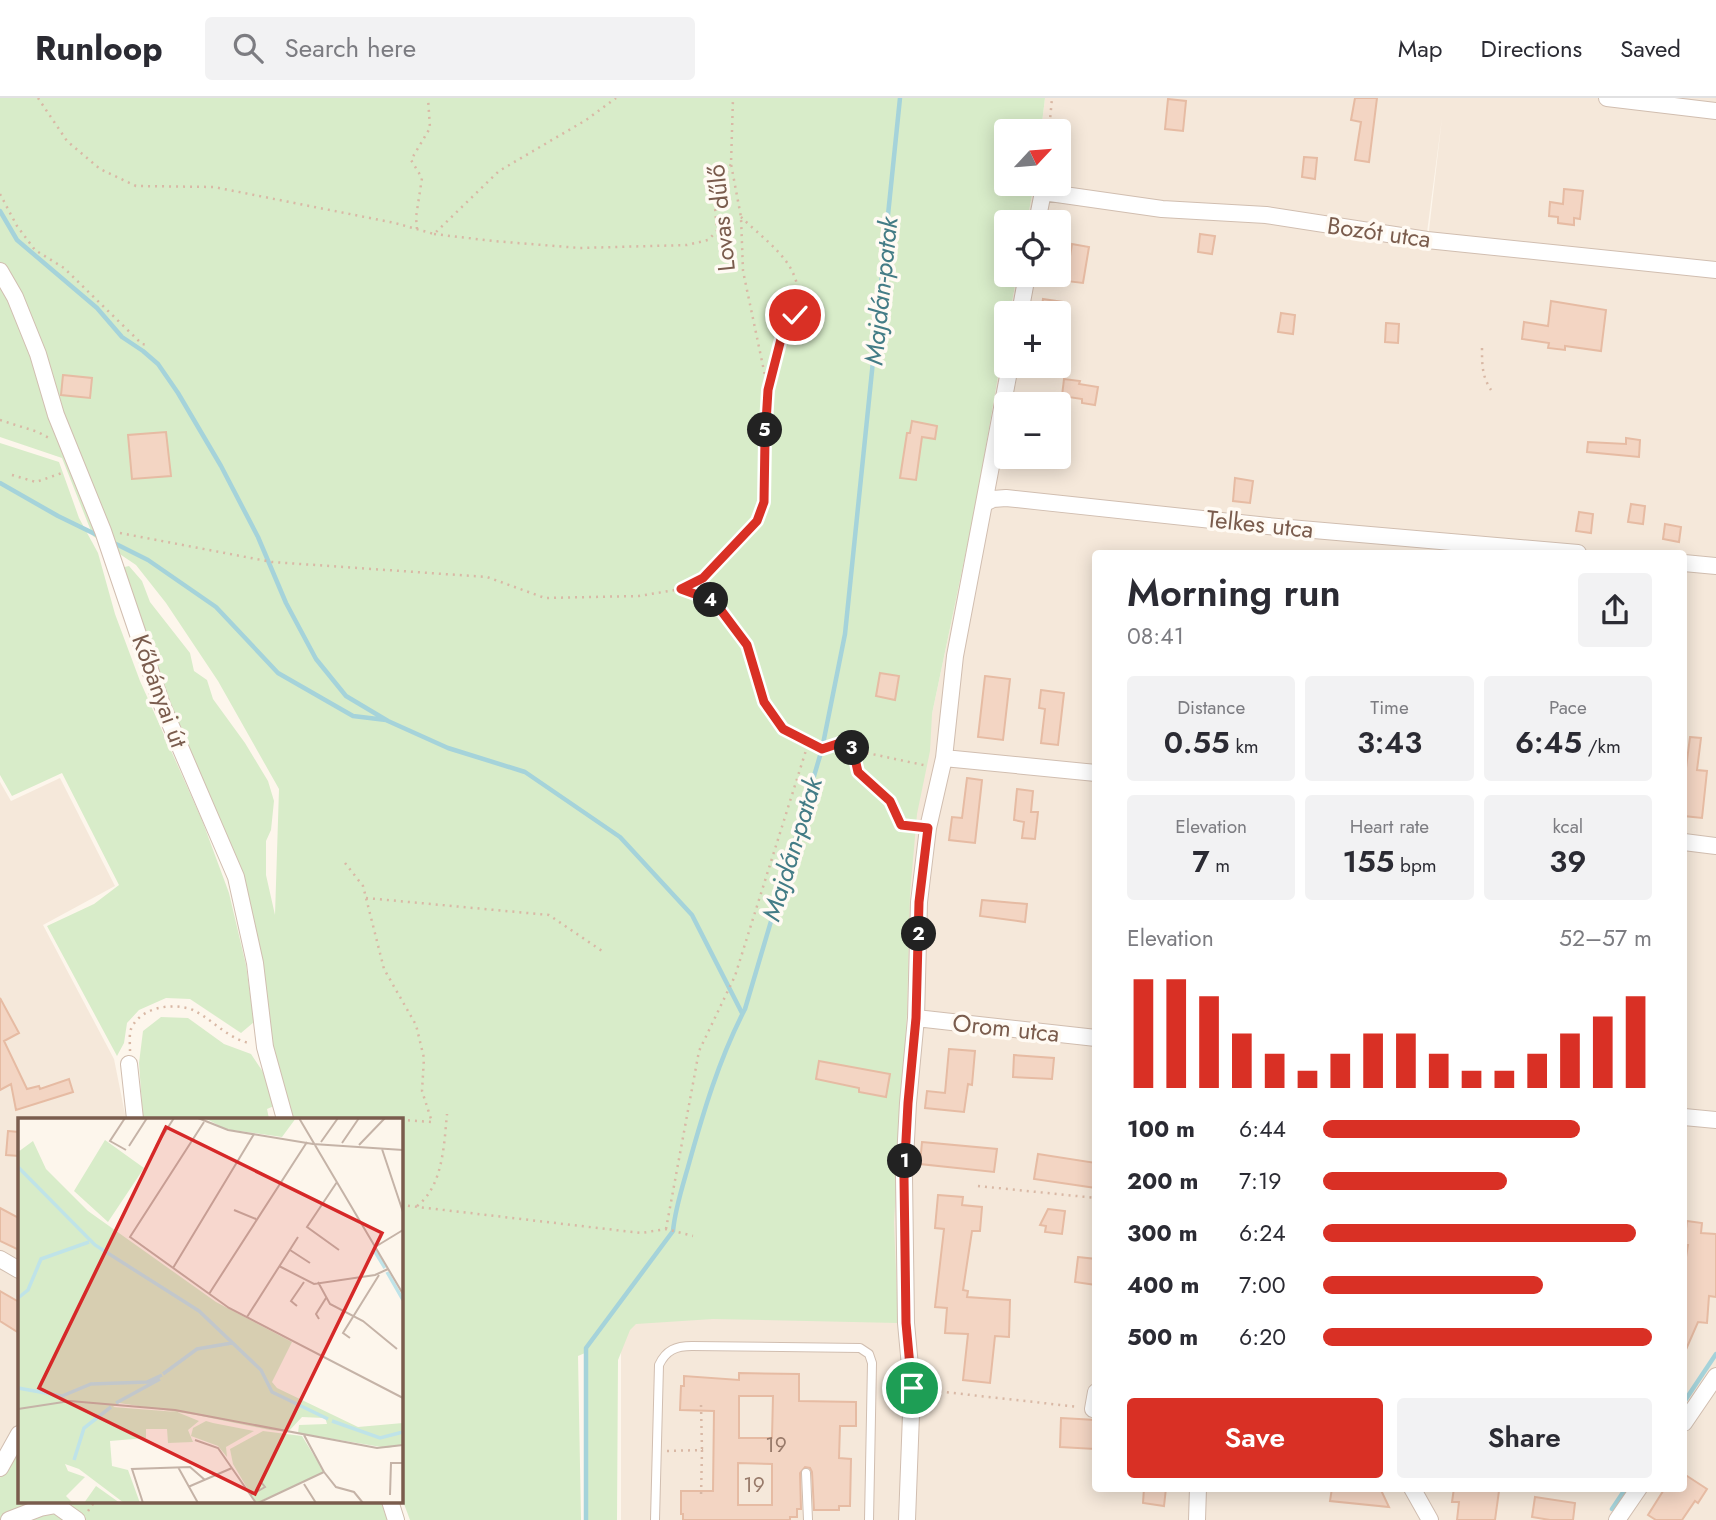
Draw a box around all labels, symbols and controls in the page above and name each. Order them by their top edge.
search box [205,17,695,80]
text: Runloop [35,25,163,72]
icon: search [229,29,267,67]
text: Search here [285,29,416,67]
text: Map [1398,31,1443,66]
text: Directions [1481,31,1582,66]
text: Saved [1620,31,1681,66]
north arrow [994,119,1071,196]
map controls [994,119,1071,469]
street label: Lovas dűlő [698,163,744,273]
street label: Bozót utca [1325,207,1433,257]
button: locate [994,210,1071,287]
water label: Majdán-patak [854,213,908,367]
pin [765,285,825,345]
icon: check [776,296,814,334]
button: + [994,301,1071,378]
button: − [994,392,1071,469]
pin: 5 [748,412,782,448]
text: 5 [758,416,771,443]
street label: Telkes utca [1205,501,1315,547]
text: Morning run [1127,565,1341,620]
button: share [1578,573,1652,647]
pin: 4 [694,582,728,618]
text: 4 [704,586,717,613]
text: 08:41 [1127,619,1184,653]
street label: Kőbányai út [123,629,197,753]
text: Distance [1177,694,1245,721]
text: Time [1370,694,1409,721]
text: Pace [1549,694,1587,721]
text: 0.55 [1164,721,1230,764]
text: 3:43 [1357,721,1422,764]
text: 6:45 [1515,721,1582,764]
pin: 3 [834,730,870,766]
text: km [1230,733,1259,760]
text: /km [1582,733,1621,760]
text: 3 [846,734,857,761]
water label: Majdán-patak [752,771,832,926]
text: Elevation [1175,813,1247,840]
text: Heart rate [1350,813,1429,840]
text: kcal [1552,813,1583,840]
text: 7 [1192,840,1210,883]
text: 155 [1342,840,1394,883]
text: 39 [1549,840,1586,883]
text: m [1210,852,1230,879]
text: bpm [1394,852,1437,879]
pin: 2 [902,916,936,952]
text: 2 [912,920,925,947]
text: Elevation [1127,921,1214,955]
text: 52–57 m [1559,921,1652,955]
street label: Orom utca [951,1005,1061,1051]
text: 100 m [1127,1112,1195,1146]
text: 6:44 [1239,1112,1286,1146]
inset map [18,1118,402,1502]
pin: 1 [888,1144,922,1178]
text: 1 [900,1147,909,1174]
text: 200 m [1127,1164,1198,1198]
text: 7:19 [1239,1164,1282,1198]
text: 300 m [1127,1216,1198,1250]
text: 6:24 [1239,1216,1286,1250]
text: 400 m [1127,1268,1199,1302]
text: 7:00 [1239,1268,1286,1302]
text: 500 m [1127,1320,1198,1354]
text: 6:20 [1239,1320,1286,1354]
pin [882,1358,942,1418]
icon: arrive [893,1369,931,1407]
button: Save [1127,1398,1383,1478]
button: Share [1397,1398,1652,1478]
house number: 19 [765,1430,787,1460]
house number: 19 [743,1470,765,1500]

